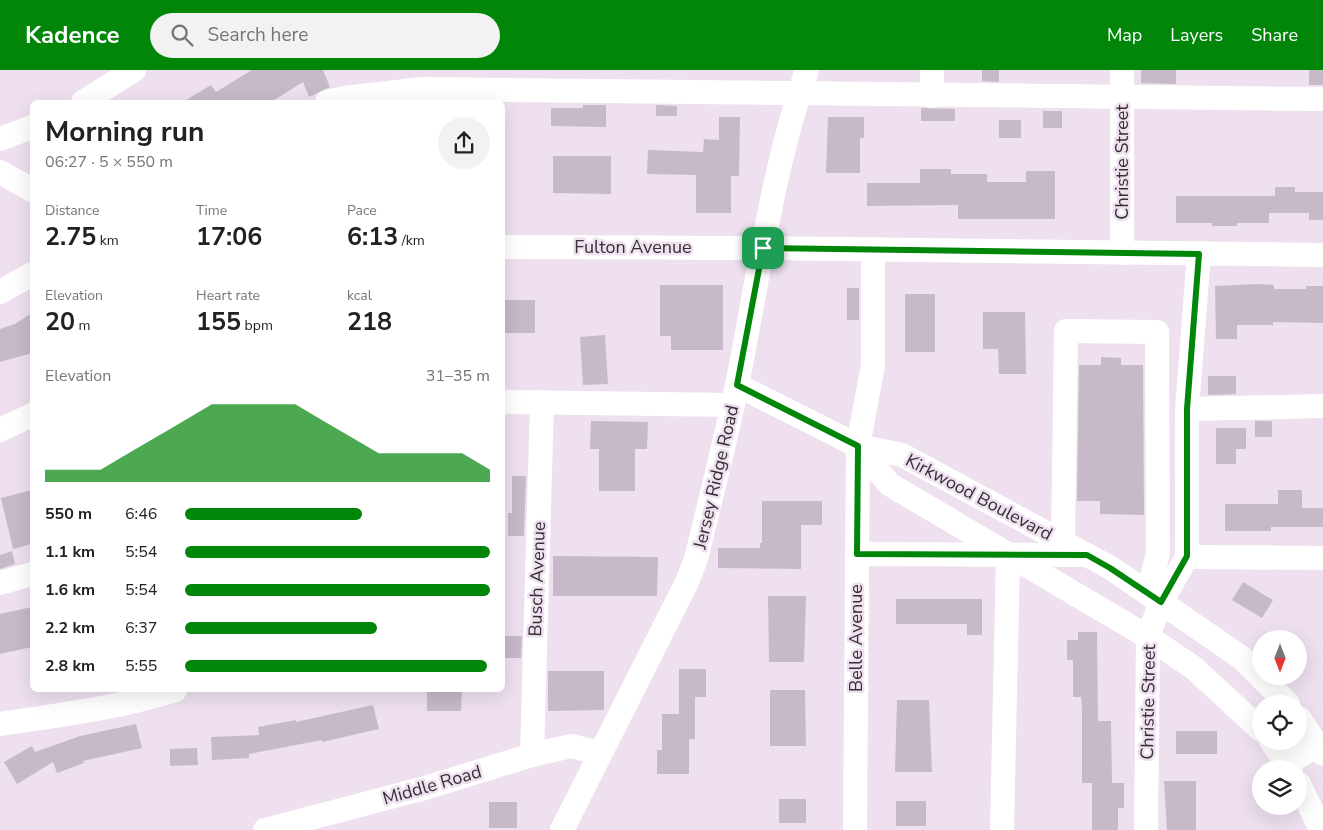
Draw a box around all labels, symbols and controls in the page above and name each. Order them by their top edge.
search box [150,13,500,58]
text: Kadence [25,19,120,51]
icon: search [168,21,196,49]
text: Search here [208,22,308,48]
text: Map [1107,23,1142,47]
text: Layers [1170,23,1223,47]
text: Share [1251,23,1298,47]
street label: Christie Street [1110,104,1134,220]
text: Morning run [45,113,204,151]
button: share [438,117,490,169]
text: 06:27 · 5 × 550 m [45,151,173,173]
text: Distance [45,201,99,220]
text: Time [196,201,227,220]
text: Pace [347,201,377,220]
text: 2.75 [45,220,96,254]
text: 17:06 [196,220,262,254]
text: 6:13 [347,220,398,254]
pin [742,227,784,269]
text: km [96,231,119,250]
text: /km [398,231,425,250]
icon: arrive [749,234,777,262]
street label: Fulton Avenue [574,235,692,259]
text: Elevation [45,286,103,305]
text: Heart rate [196,286,260,305]
text: kcal [347,286,372,305]
text: 20 [45,305,75,339]
text: 155 [196,305,241,339]
text: 218 [347,305,392,339]
text: m [75,316,91,335]
text: bpm [241,316,273,335]
text: Elevation [45,365,111,387]
text: 31–35 m [426,365,490,387]
street label: Jersey Ridge Road [688,403,744,552]
street label: Kirkwood Boulevard [901,448,1057,546]
text: 550 m [45,503,92,525]
text: 6:46 [125,503,157,525]
street label: Busch Avenue [523,521,551,637]
text: 1.1 km [45,541,95,563]
text: 5:54 [125,541,157,563]
text: 1.6 km [45,579,95,601]
text: 5:54 [125,579,157,601]
street label: Belle Avenue [844,584,868,692]
text: 2.2 km [45,617,95,639]
text: 6:37 [125,617,157,639]
north arrow [1252,630,1308,685]
map controls [1252,630,1307,815]
street label: Christie Street [1135,643,1161,760]
text: 2.8 km [45,655,95,677]
text: 5:55 [125,655,157,677]
button: locate [1252,695,1307,750]
street label: Middle Road [380,759,484,811]
button: layers [1252,760,1307,815]

